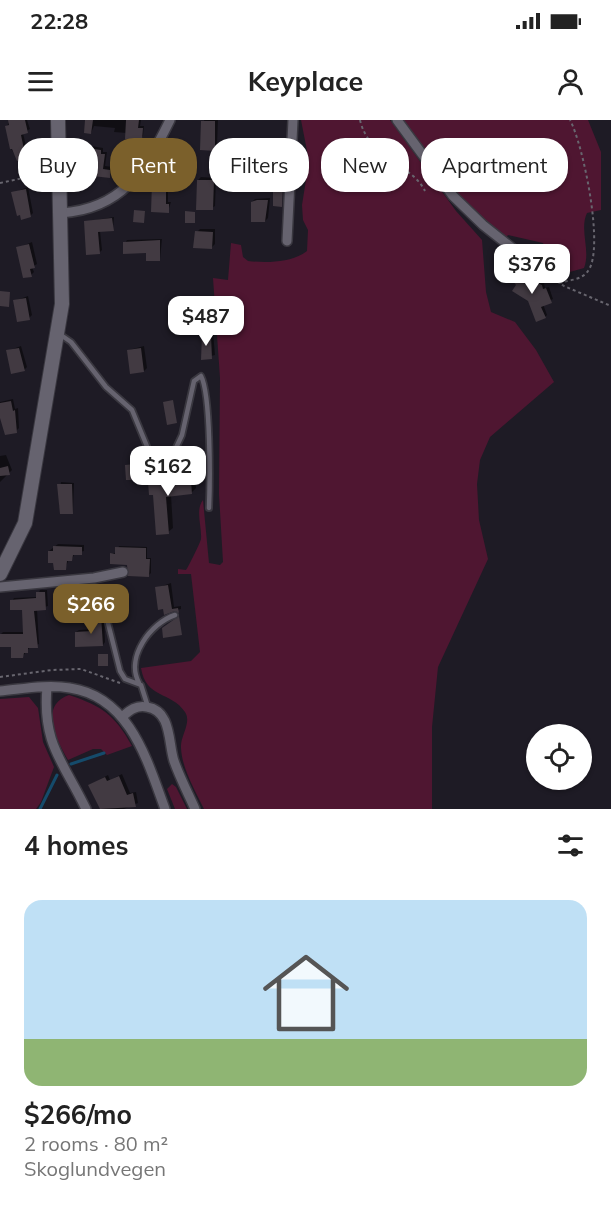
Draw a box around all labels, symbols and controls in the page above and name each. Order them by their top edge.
text: 22:28 [30,7,88,35]
text: Keyplace [248,64,363,98]
icon: menu [24,65,57,98]
icon: person [554,65,587,98]
chip: Buy [18,138,98,192]
chip: Rent [110,138,197,192]
chip: Filters [209,138,309,192]
chip: New [321,138,409,192]
chip: Apartment [421,138,568,192]
pin: $376 [496,244,568,295]
text: $376 [508,251,556,276]
pin: $487 [170,296,242,347]
text: $487 [182,303,230,328]
pin: $162 [132,446,204,497]
text: $162 [144,453,192,478]
pin: $266 [55,584,127,635]
text: $266 [67,591,115,616]
map controls [526,724,592,790]
button: locate [526,724,592,790]
text: 4 homes [24,829,128,862]
icon: filters [554,829,587,862]
icon: home [252,939,360,1047]
text: $266/mo [24,1098,132,1131]
text: 2 rooms · 80 m² [24,1131,168,1156]
text: Skoglundvegen [24,1156,166,1181]

